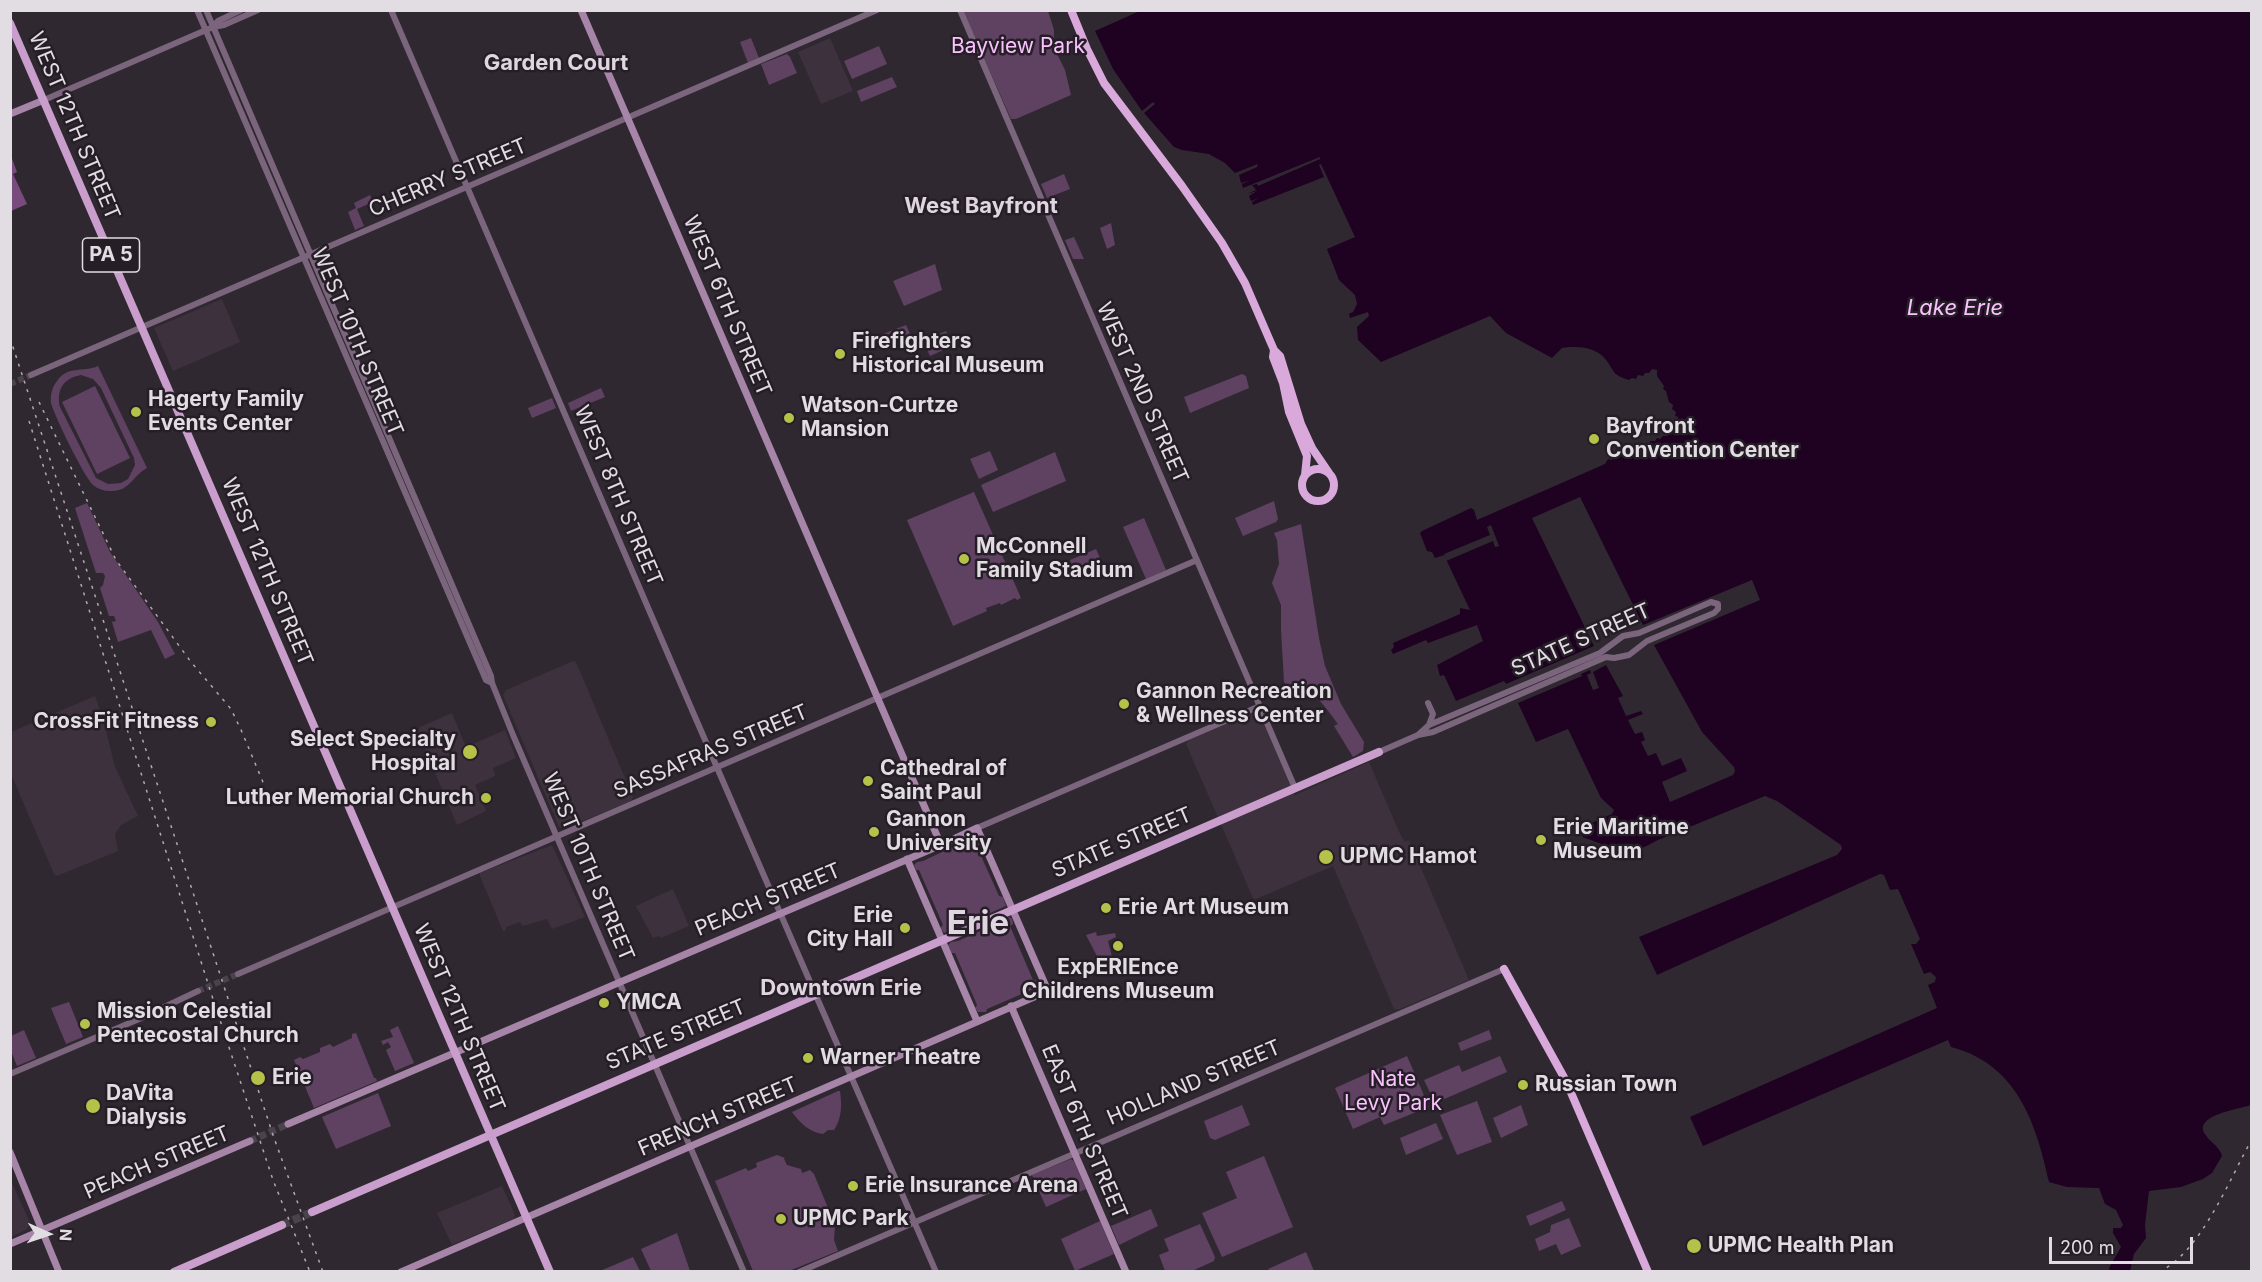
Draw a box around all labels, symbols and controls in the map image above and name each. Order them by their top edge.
street label: WEST 12TH STREET [23,28,125,224]
park label: Bayview Park [951,34,1085,60]
district label: Garden Court [484,50,628,76]
street label: CHERRY STREET [365,133,531,223]
district label: West Bayfront [904,193,1058,219]
street label: WEST 6TH STREET [678,212,776,400]
road number: PA 5 [82,238,140,272]
street label: WEST 10TH STREET [306,244,408,440]
water label: Lake Erie [1907,295,2003,321]
street label: WEST 2ND STREET [1091,299,1193,487]
place label: Firefighters Historical Museum [852,329,1044,379]
marker: Firefighters Historical Museum [833,347,847,361]
place label: Hagerty Family Events Center [148,387,304,437]
place label: Watson-Curtze Mansion [801,393,958,443]
street label: WEST 8TH STREET [569,402,667,590]
marker: Hagerty Family Events Center [129,405,143,419]
marker: Watson-Curtze Mansion [782,411,796,425]
place label: Bayfront Convention Center [1606,414,1799,464]
marker: Bayfront Convention Center [1587,432,1601,446]
street label: WEST 12TH STREET [216,474,318,670]
place label: McConnell Family Stadium [976,534,1133,584]
marker: McConnell Family Stadium [957,552,971,566]
street label: STATE STREET [1508,598,1654,682]
place label: Gannon Recreation & Wellness Center [1136,679,1332,729]
marker: Gannon Recreation & Wellness Center [1117,697,1131,711]
street label: SASSAFRAS STREET [610,700,812,804]
place label: CrossFit Fitness [34,709,199,735]
marker: CrossFit Fitness [204,715,218,729]
place label: Select Specialty Hospital [290,727,456,777]
marker: Select Specialty Hospital [461,743,479,761]
place label: Cathedral of Saint Paul [880,756,1007,806]
street label: WEST 10TH STREET [537,769,639,965]
marker: Cathedral of Saint Paul [861,774,875,788]
place label: Luther Memorial Church [226,785,474,811]
marker: Luther Memorial Church [479,791,493,805]
street label: STATE STREET [1048,802,1196,884]
place label: Gannon University [886,807,992,857]
place label: Erie Maritime Museum [1553,815,1689,865]
marker: Gannon University [867,825,881,839]
marker: Erie Maritime Museum [1534,833,1548,847]
place label: UPMC Hamot [1340,844,1477,870]
marker: UPMC Hamot [1317,848,1335,866]
street label: PEACH STREET [691,858,845,942]
place label: Erie Art Museum [1118,895,1289,921]
marker: Erie Art Museum [1099,901,1113,915]
place label: Erie City Hall [807,903,893,953]
district label: Erie [947,904,1009,944]
street label: WEST 12TH STREET [408,920,510,1116]
marker: Erie City Hall [898,921,912,935]
marker: ExpERIEnce Childrens Museum [1111,939,1125,953]
place label: ExpERIEnce Childrens Museum [1022,955,1214,1005]
district label: Downtown Erie [760,975,922,1001]
place label: YMCA [616,990,682,1016]
street label: STATE STREET [602,994,750,1076]
marker: YMCA [597,996,611,1010]
place label: Mission Celestial Pentecostal Church [97,999,299,1049]
marker: Mission Celestial Pentecostal Church [78,1017,92,1031]
street label: HOLLAND STREET [1103,1035,1285,1131]
street label: EAST 6TH STREET [1036,1041,1132,1223]
place label: Warner Theatre [820,1045,981,1071]
marker: Warner Theatre [801,1051,815,1065]
place label: Erie [272,1065,312,1091]
park label: Nate Levy Park [1344,1067,1442,1117]
marker: Erie [249,1069,267,1087]
street label: FRENCH STREET [635,1072,801,1162]
place label: Russian Town [1535,1072,1677,1098]
marker: Russian Town [1516,1078,1530,1092]
place label: DaVita Dialysis [106,1081,187,1131]
marker: DaVita Dialysis [84,1097,102,1115]
street label: PEACH STREET [80,1121,234,1205]
place label: Erie Insurance Arena [865,1173,1078,1199]
marker: Erie Insurance Arena [846,1179,860,1193]
north arrow [18,1204,78,1264]
place label: UPMC Park [793,1206,909,1232]
marker: UPMC Park [774,1212,788,1226]
scale bar [2052,1225,2196,1263]
text: N [56,1228,76,1242]
place label: UPMC Health Plan [1708,1233,1894,1259]
marker: UPMC Health Plan [1685,1237,1703,1255]
text: 200 m [2060,1237,2115,1258]

